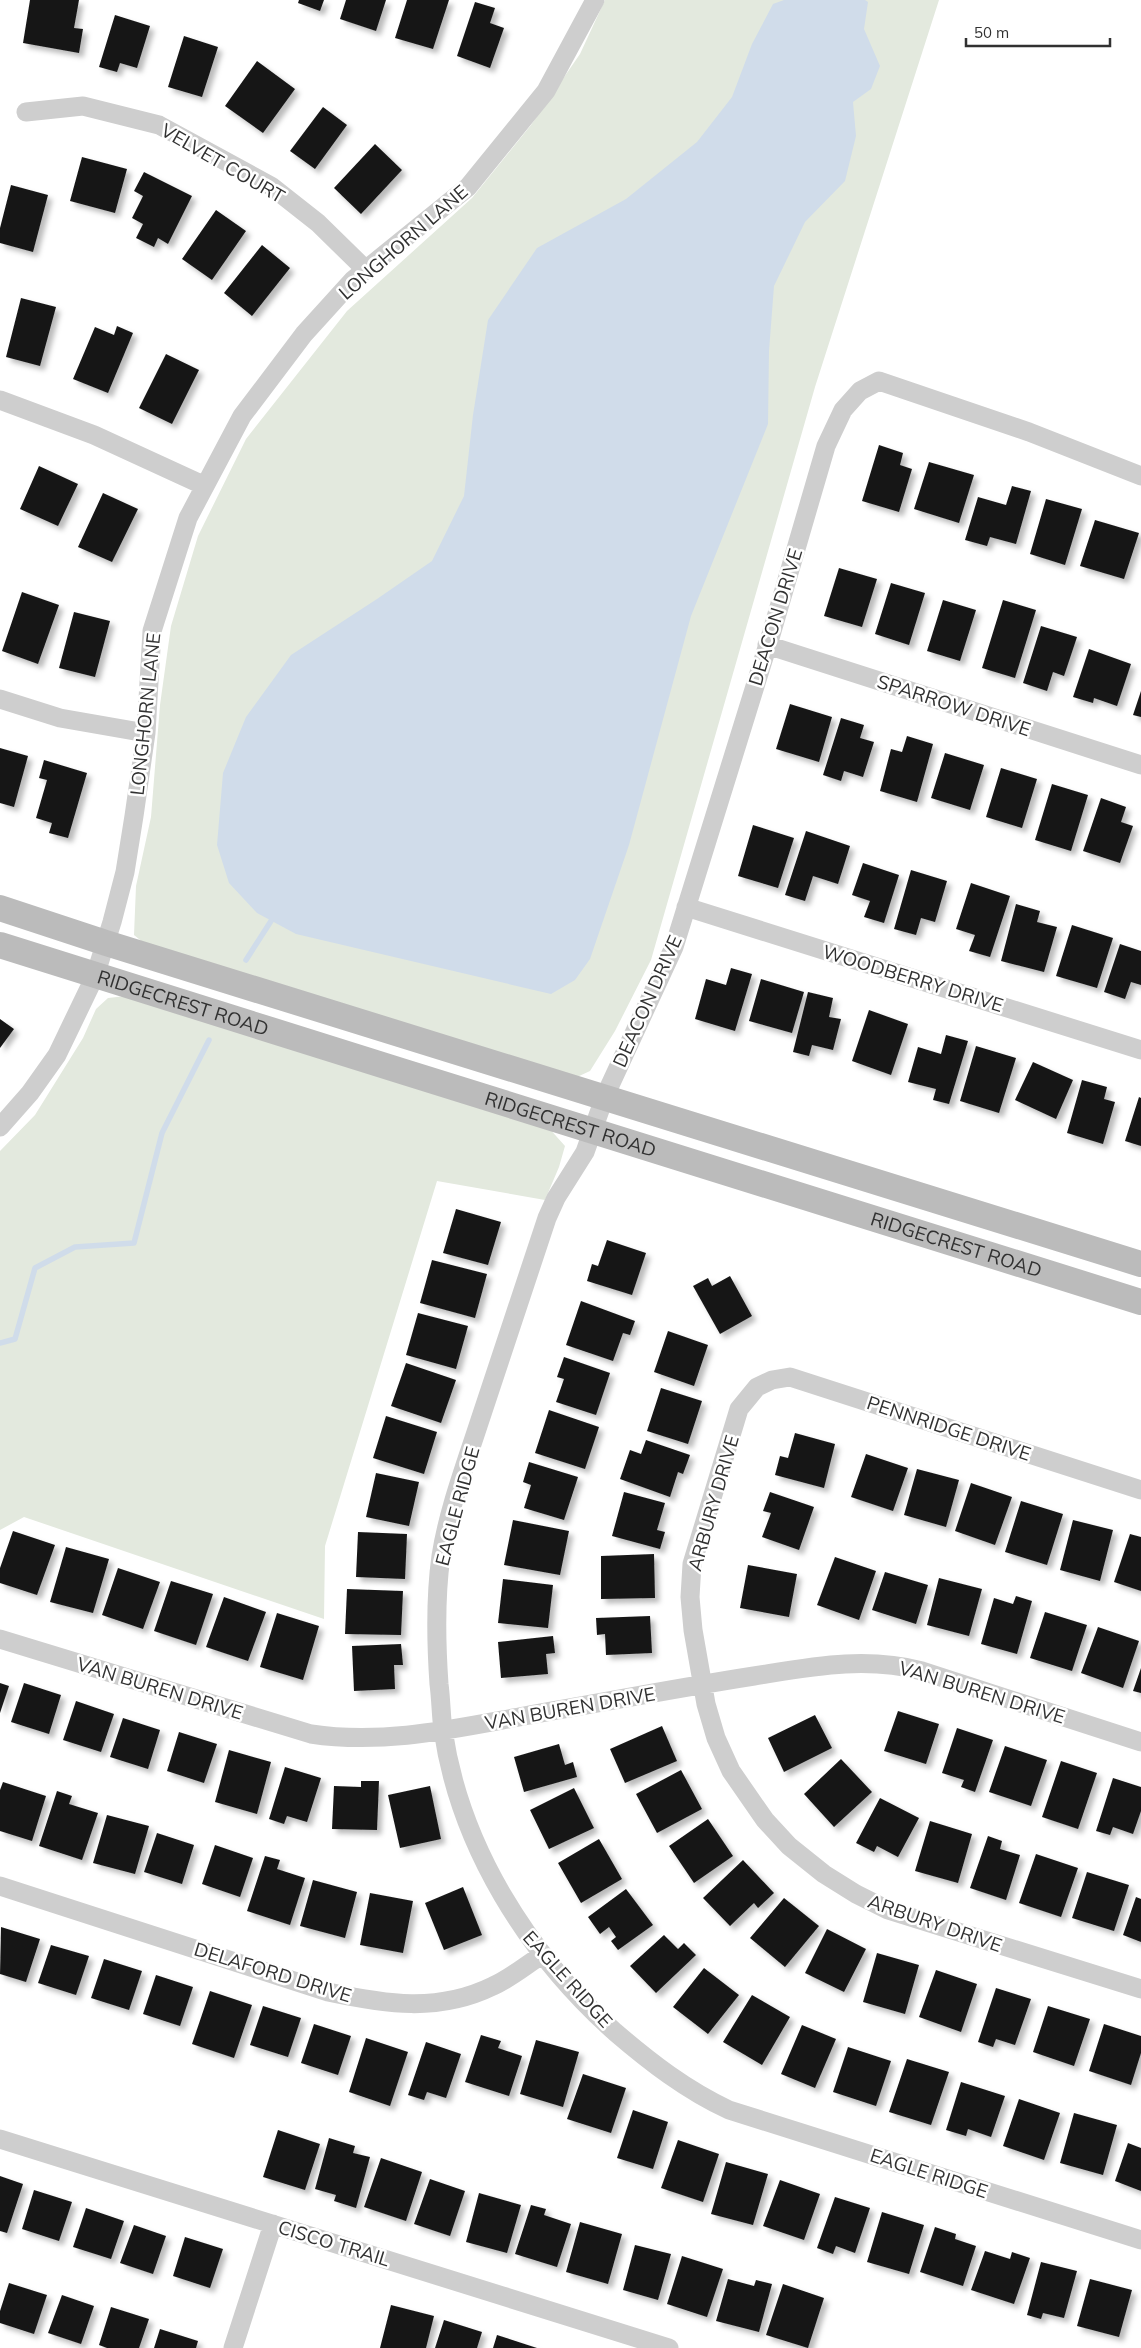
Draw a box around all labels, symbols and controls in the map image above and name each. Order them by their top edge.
scale bar [966,15,1110,47]
text: 50 m [974,23,1009,42]
street label: VELVET COURT [157,118,290,208]
street label: LONGHORN LANE [334,179,472,305]
street label: DEACON DRIVE [743,546,807,688]
street label: LONGHORN LANE [125,632,165,796]
street label: SPARROW DRIVE [874,669,1034,741]
street label: DEACON DRIVE [607,931,687,1071]
street label: WOODBERRY DRIVE [820,939,1006,1017]
street label: RIDGECREST ROAD [95,965,272,1041]
street label: RIDGECREST ROAD [482,1086,659,1162]
street label: RIDGECREST ROAD [868,1206,1045,1282]
street label: PENNRIDGE DRIVE [864,1390,1034,1466]
street label: ARBURY DRIVE [682,1432,744,1574]
street label: EAGLE RIDGE [430,1444,484,1568]
street label: VAN BUREN DRIVE [74,1651,246,1725]
street label: VAN BUREN DRIVE [896,1655,1068,1729]
street label: VAN BUREN DRIVE [483,1681,657,1735]
street label: ARBURY DRIVE [865,1889,1005,1957]
street label: EAGLE RIDGE [518,1926,618,2032]
street label: DELAFORD DRIVE [191,1937,355,2007]
street label: EAGLE RIDGE [867,2143,991,2203]
street label: CISCO TRAIL [275,2215,393,2272]

